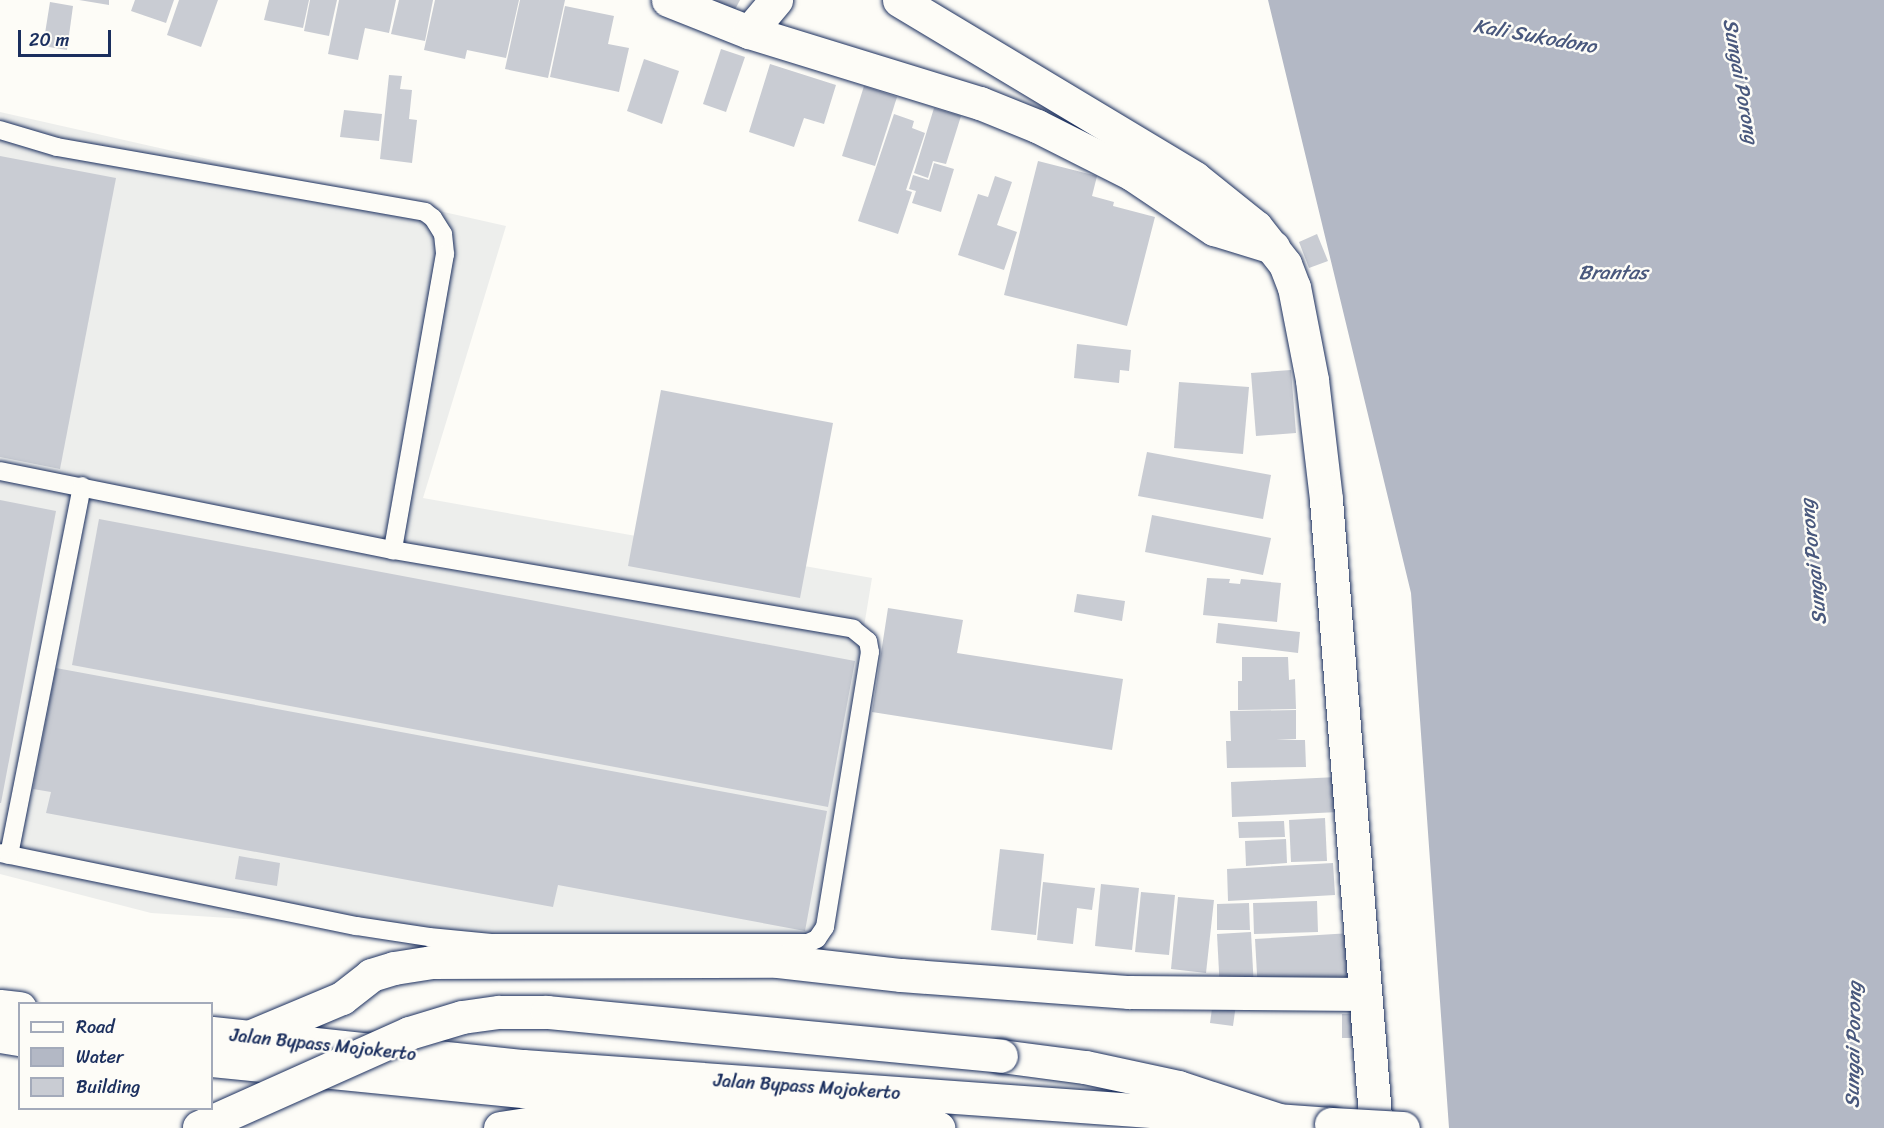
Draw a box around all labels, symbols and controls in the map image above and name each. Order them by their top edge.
water label: Kali Sukodono [1472,13,1598,59]
water label: Sungai Porong [1718,17,1764,145]
scale bar [21,18,114,56]
text: 20 m [29,24,69,56]
water label: Brantas [1579,260,1647,284]
water label: Sungai Porong [1794,498,1832,626]
water label: Sungai Porong [1840,982,1866,1108]
legend [18,1002,213,1110]
text: Road [76,1011,115,1043]
street label: Jalan Bypass Mojokerto [229,1024,417,1066]
text: Water [76,1041,123,1073]
street label: Jalan Bypass Mojokerto [713,1070,901,1104]
text: Building [76,1071,140,1103]

